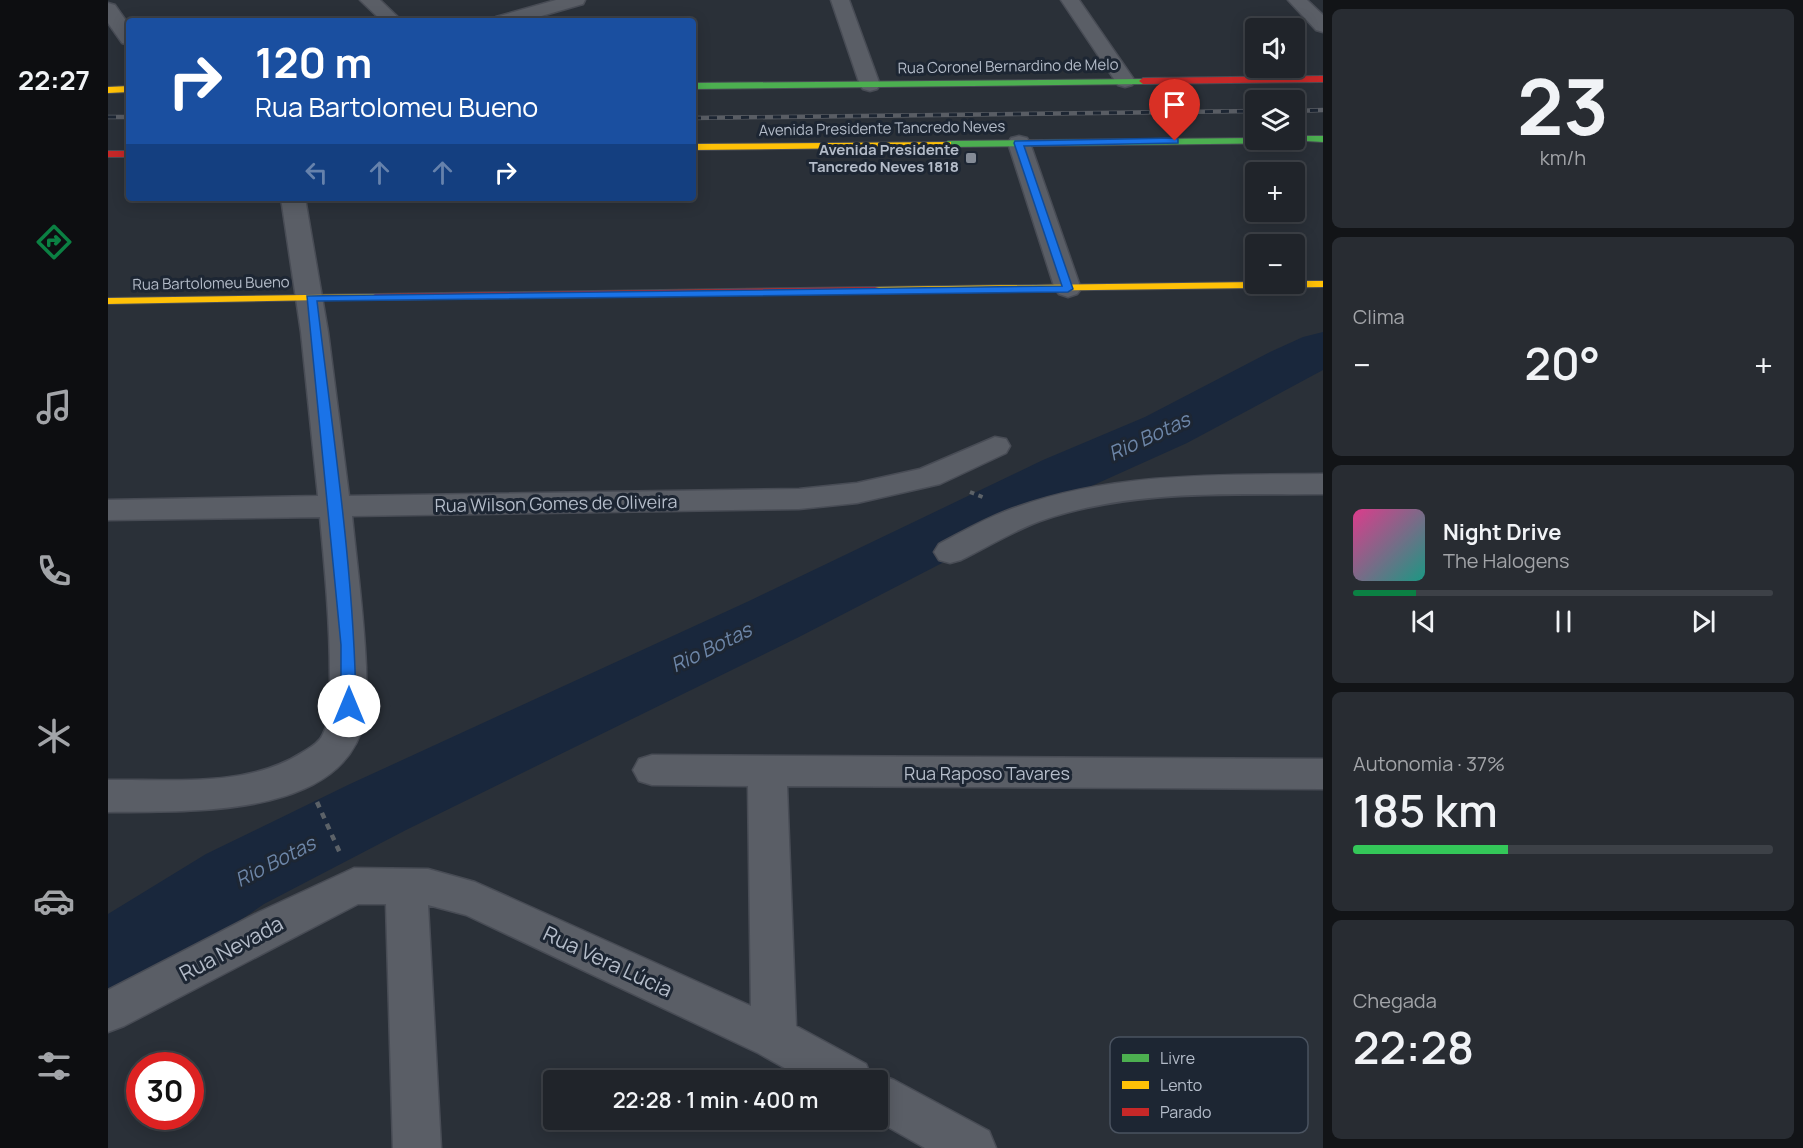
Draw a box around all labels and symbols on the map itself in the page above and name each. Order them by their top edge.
street label: Rua Coronel Bernardino de Melo [897,54,1119,78]
pin [1149,79,1200,141]
street label: Avenida Presidente Tancredo Neves [759,115,1006,141]
place label: Avenida Presidente Tancredo Neves 1818 [809,139,959,177]
marker: Avenida Presidente Tancredo Neves 1818 [964,151,978,165]
street label: Rua Bartolomeu Bueno [132,271,290,295]
water label: Rio Botas [1104,405,1195,467]
street label: Rua Wilson Gomes de Oliveira [434,489,678,517]
water label: Rio Botas [666,615,757,678]
position arrow [317,674,381,738]
street label: Rua Raposo Tavares [904,761,1070,785]
water label: Rio Botas [230,829,321,893]
street label: Rua Nevada [174,909,288,987]
street label: Rua Vera Lúcia [539,919,677,1003]
legend [1110,1037,1308,1133]
text: Livre [1160,1047,1195,1069]
speed limit sign: 30 [126,1052,204,1130]
text: Lento [1160,1074,1202,1096]
text: Parado [1160,1101,1211,1123]

